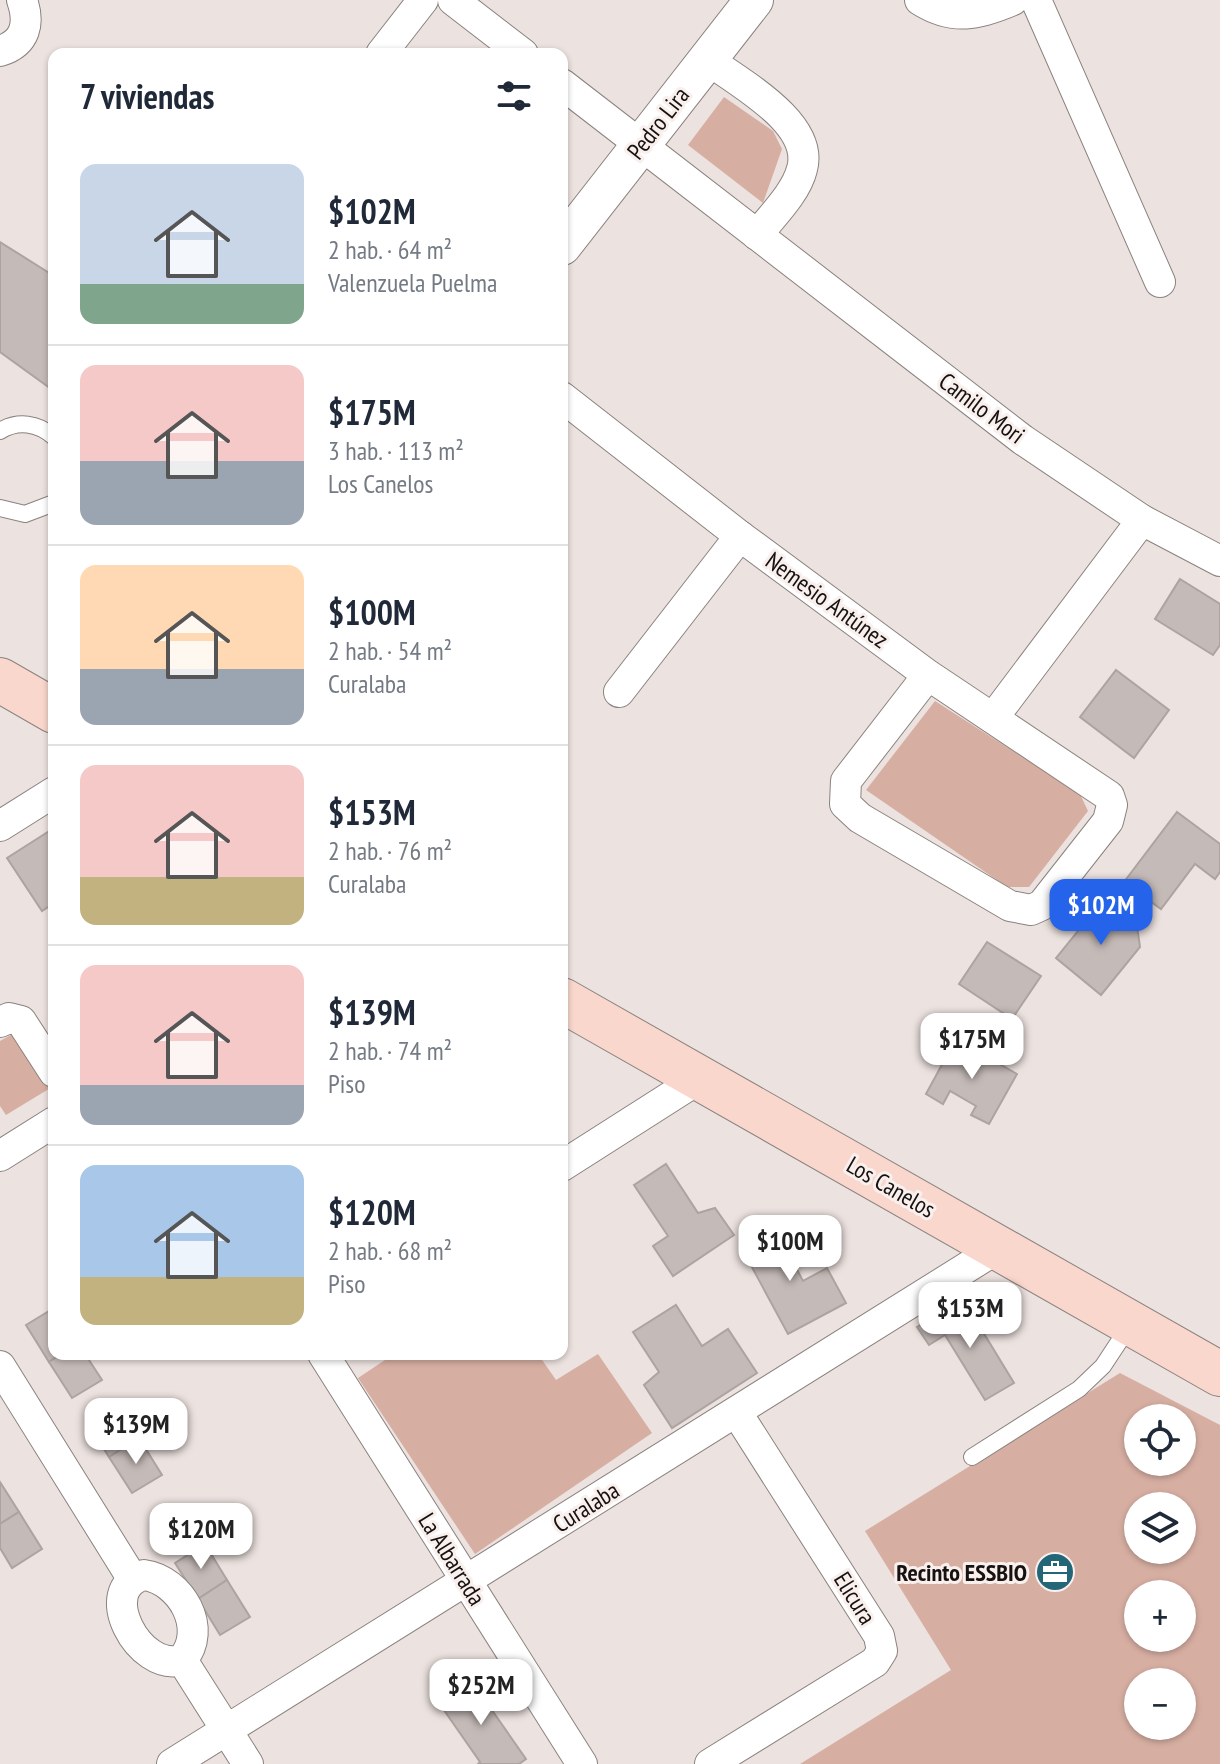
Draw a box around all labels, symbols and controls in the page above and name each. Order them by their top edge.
text: 7 viviendas [80,74,214,118]
icon: filters [492,74,536,118]
street label: Pedro Lira [620,80,696,166]
text: $102M [328,189,416,233]
icon: home [144,196,240,292]
text: 2 hab. · 64 m² [328,233,452,266]
text: Valenzuela Puelma [328,266,497,299]
street label: Camilo Mori [933,366,1031,450]
text: $175M [328,390,416,434]
icon: home [144,397,240,493]
text: 3 hab. · 113 m² [328,434,464,467]
text: Los Canelos [328,467,433,500]
street label: Nemesio Antúnez [760,545,894,655]
text: $100M [328,590,416,634]
icon: home [144,597,240,693]
text: 2 hab. · 54 m² [328,634,452,667]
text: Curalaba [328,667,407,700]
text: $153M [328,790,416,834]
icon: home [144,797,240,893]
text: 2 hab. · 76 m² [328,834,452,867]
text: Curalaba [328,867,407,900]
pin: $102M [1045,879,1157,947]
text: $102M [1068,888,1134,921]
text: $139M [328,990,416,1034]
icon: home [144,997,240,1093]
pin: $175M [916,1013,1028,1081]
text: $175M [939,1022,1005,1055]
text: 2 hab. · 74 m² [328,1034,452,1067]
text: Piso [328,1067,365,1100]
street label: Los Canelos [841,1149,941,1225]
text: $120M [328,1190,416,1234]
icon: home [144,1197,240,1293]
pin: $100M [734,1215,846,1283]
text: $100M [757,1224,823,1257]
text: 2 hab. · 68 m² [328,1234,452,1267]
text: Piso [328,1267,365,1300]
pin: $153M [914,1282,1026,1350]
text: $153M [937,1291,1003,1324]
pin: $139M [80,1398,192,1466]
map controls [1124,1404,1196,1740]
button: locate [1124,1404,1196,1476]
text: $139M [103,1407,169,1440]
street label: Curalaba [547,1475,625,1539]
button: layers [1124,1492,1196,1564]
pin: $120M [145,1503,257,1571]
street label: La Albarrada [411,1507,493,1611]
text: $120M [168,1512,234,1545]
office icon: Recinto ESSBIO [1034,1551,1076,1593]
place label: Recinto ESSBIO [896,1557,1027,1588]
street label: Elicura [827,1566,883,1630]
button: + [1124,1580,1196,1652]
pin: $252M [425,1659,537,1727]
text: $252M [448,1668,514,1701]
button: − [1124,1668,1196,1740]

